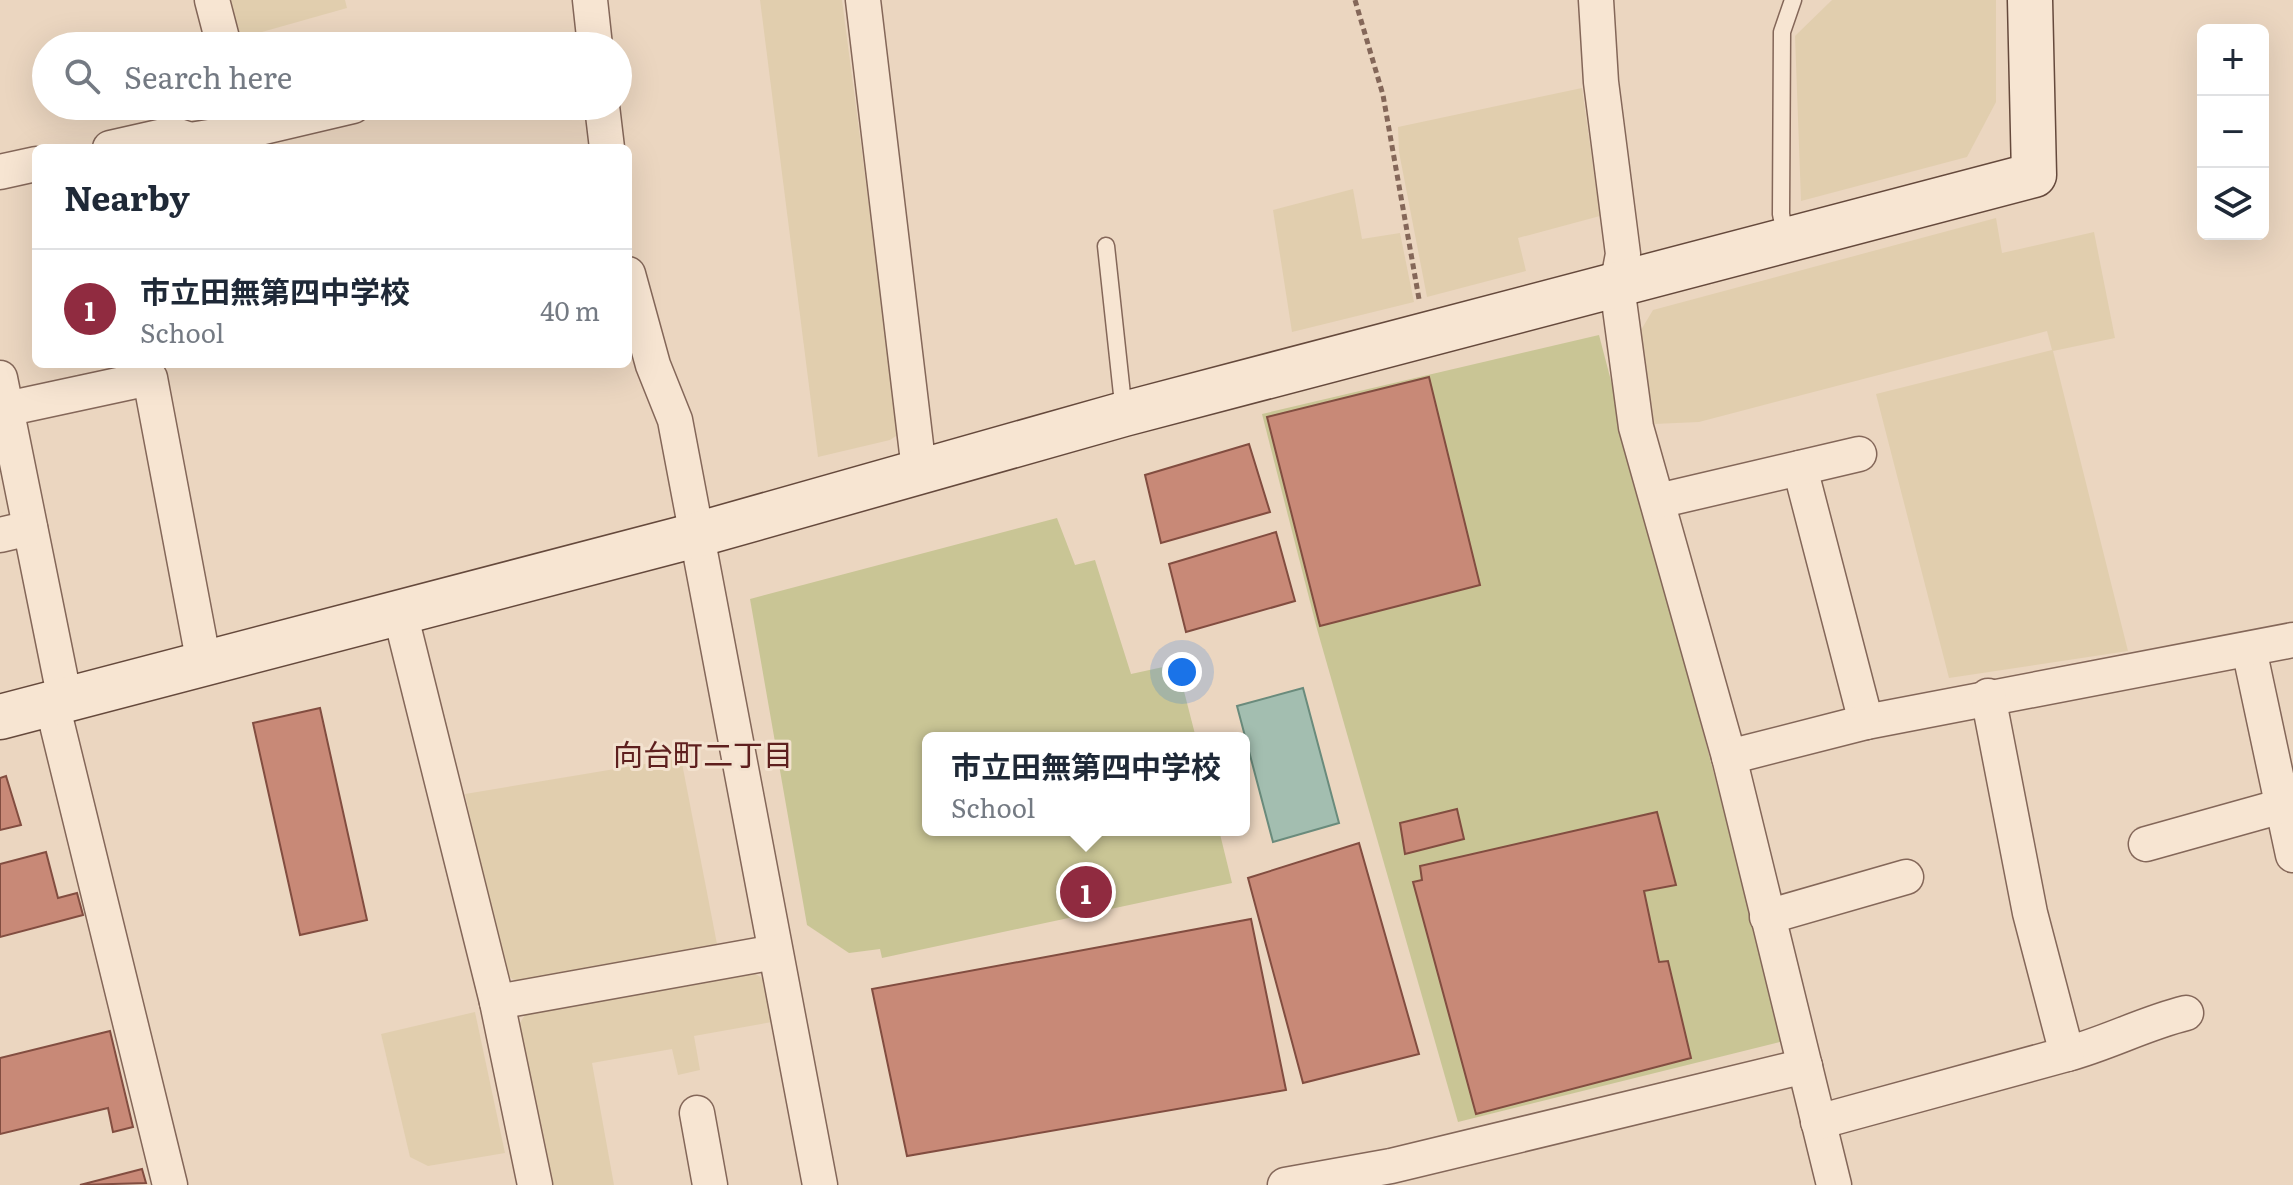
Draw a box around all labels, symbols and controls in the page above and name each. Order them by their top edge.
map controls [2197,24,2269,240]
button: + [2197,24,2269,96]
search box [32,32,632,120]
icon: search [60,54,104,98]
text: Search here [124,54,292,98]
button: − [2197,96,2269,168]
button: layers [2197,168,2269,240]
text: Nearby [64,171,190,221]
text: 市立田無第四中学校 [140,268,410,312]
text: 1 [85,290,95,329]
text: 40 m [540,290,600,329]
text: School [140,312,224,351]
your location [1162,652,1202,692]
district label: 向台町二丁目 [613,731,793,775]
popup [922,732,1250,836]
text: 市立田無第四中学校 [951,743,1221,787]
text: School [951,787,1035,826]
pin: 1 [1060,862,1112,922]

